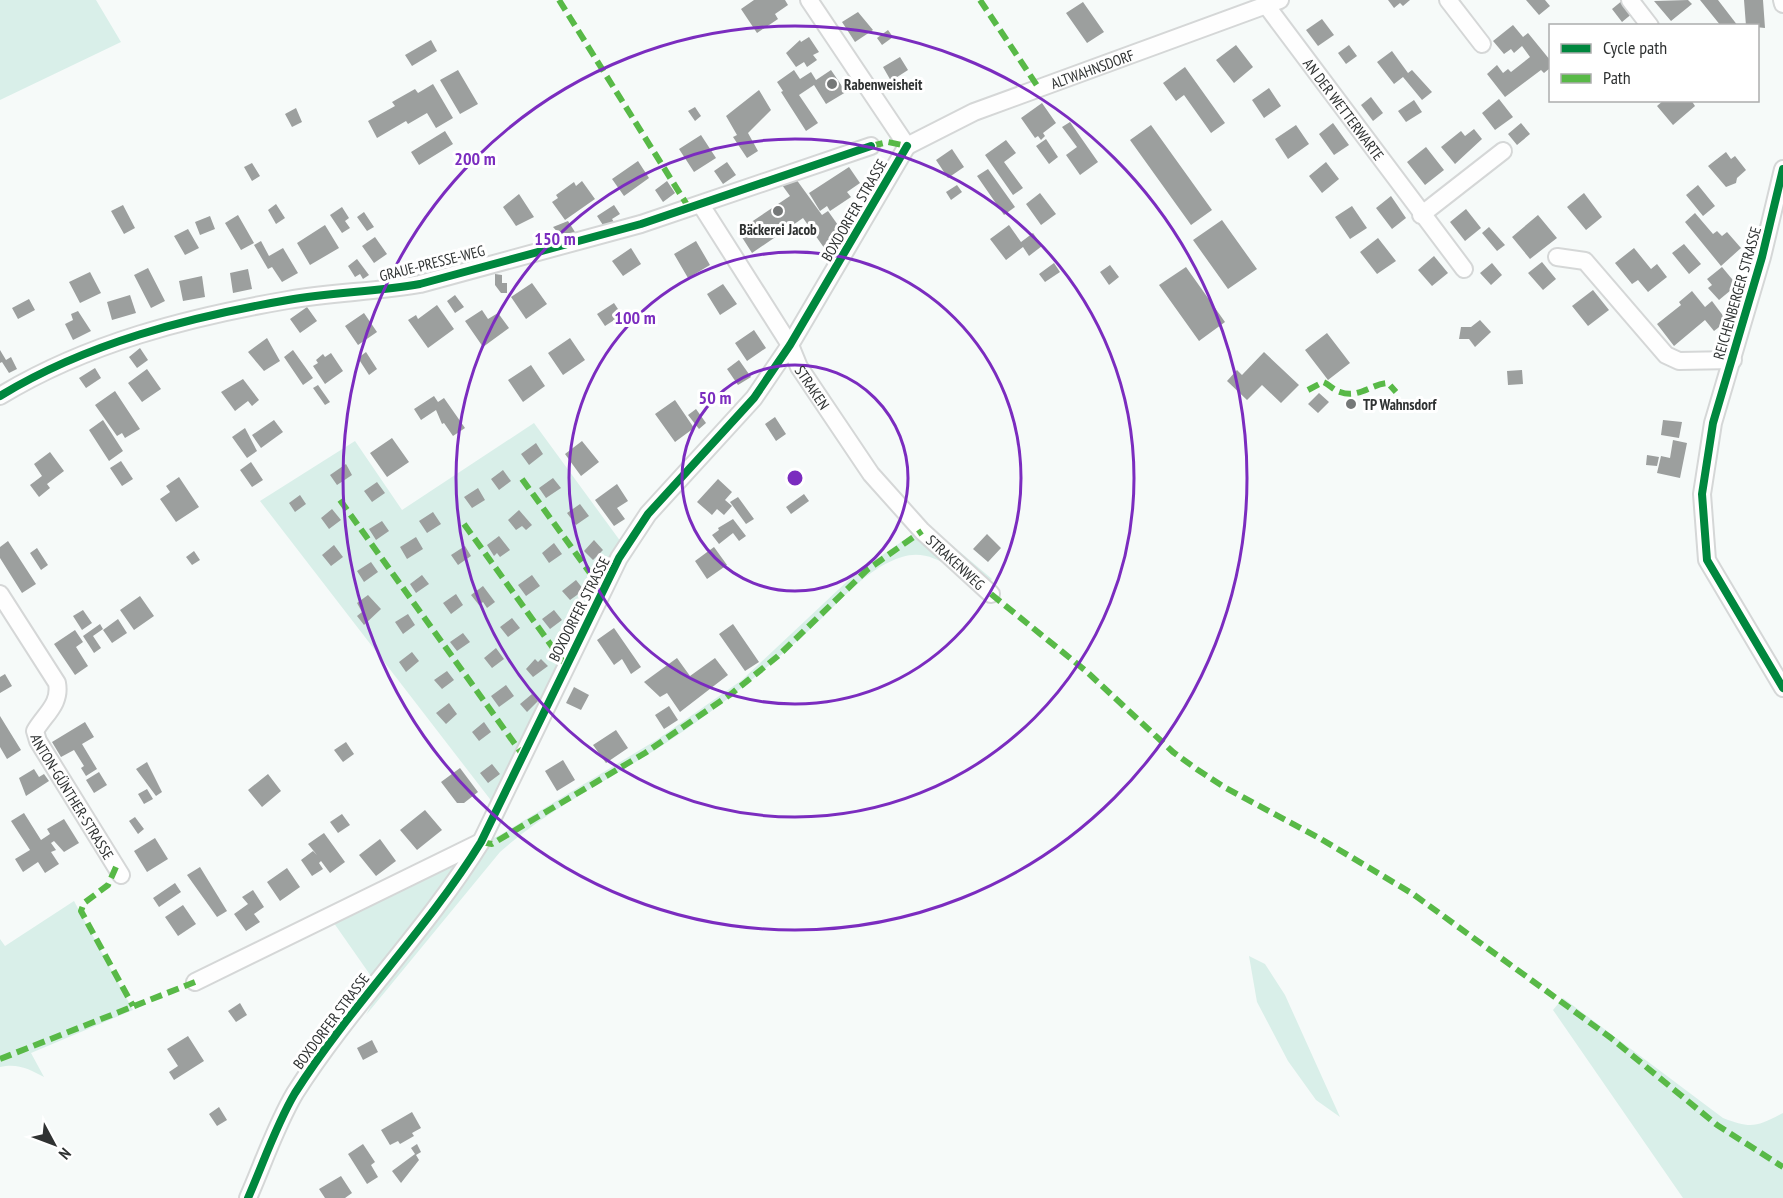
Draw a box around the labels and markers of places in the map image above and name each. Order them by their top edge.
place label: Rabenweisheit [844,75,923,94]
marker: Rabenweisheit [825,77,839,91]
marker: Bäckerei Jacob [771,204,785,218]
place label: Bäckerei Jacob [739,220,817,239]
place label: TP Wahnsdorf [1363,395,1437,414]
marker: TP Wahnsdorf [1344,397,1358,411]
centre of rings [785,468,805,488]

